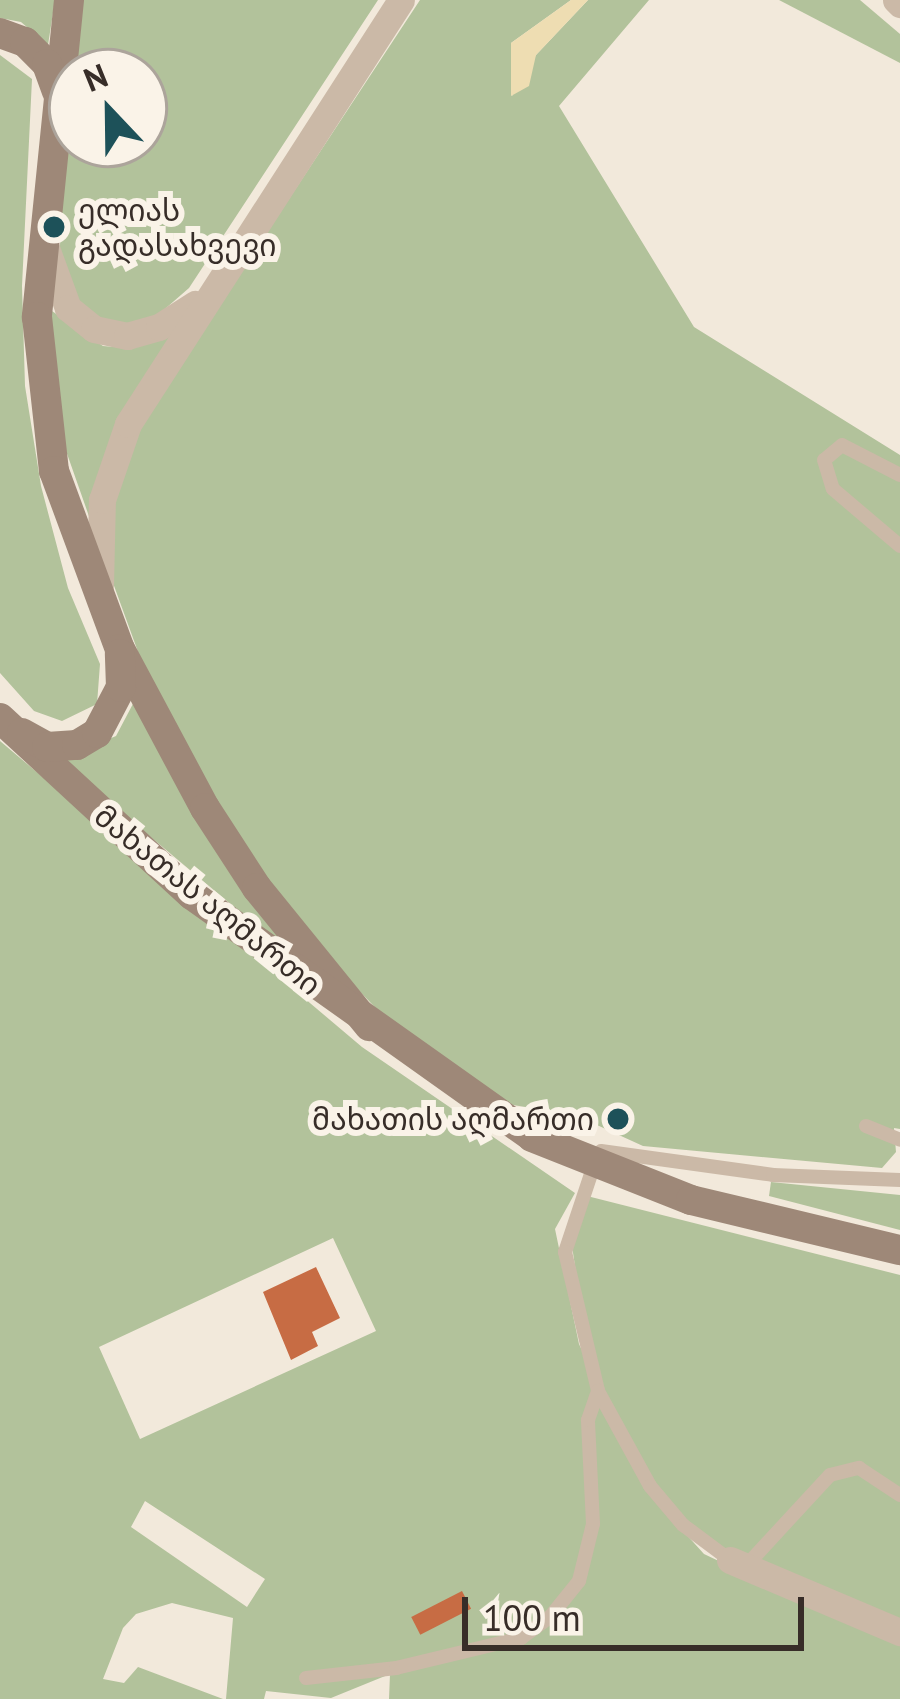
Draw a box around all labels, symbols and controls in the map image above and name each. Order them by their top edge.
north arrow [48,48,168,168]
text: N [77,53,114,101]
place label: ელიას გადასახვევი [78,192,277,262]
marker: ელიას გადასახვევი [41,214,67,240]
street label: მახათას აღმართი [87,798,329,1002]
place label: მახათის აღმართი [312,1101,594,1137]
marker: მახათის აღმართი [605,1106,631,1132]
scale bar [468,1573,810,1647]
text: 100 m [483,1594,581,1641]

